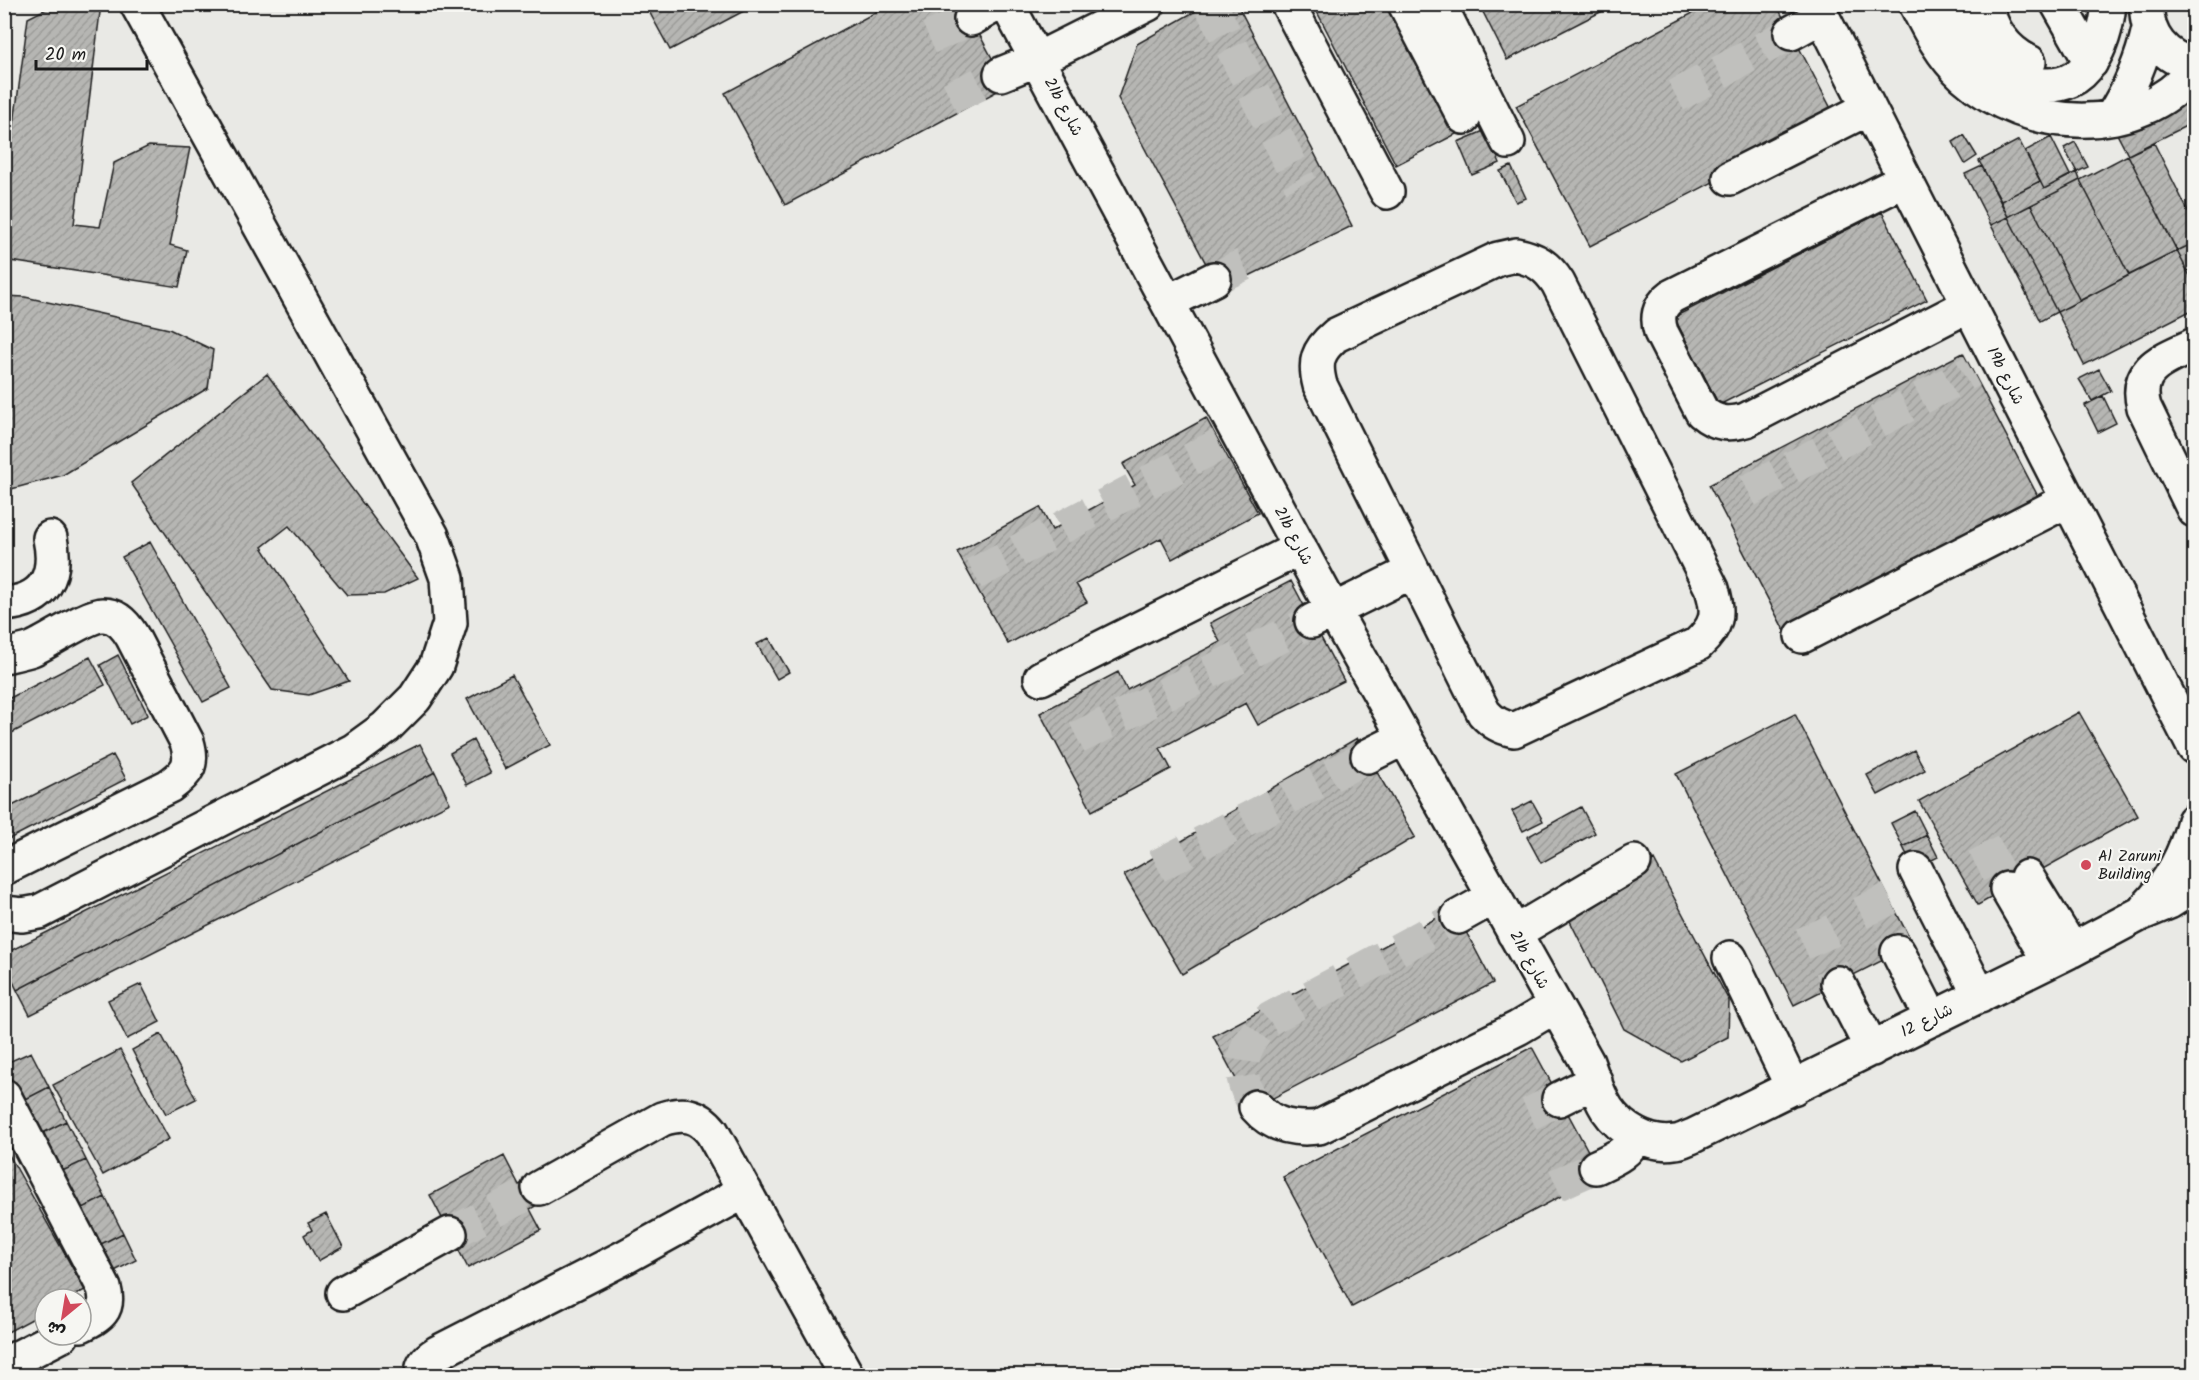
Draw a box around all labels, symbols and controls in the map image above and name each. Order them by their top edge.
scale bar [36,33,147,71]
text: 20 m [45,41,86,70]
street label: 21b شارع [1037,73,1089,141]
street label: 19b شارع [1980,343,2030,409]
street label: 21b شارع [1267,502,1319,570]
place label: Al Zaruni Building [2098,844,2162,887]
marker: Al Zaruni Building [2079,858,2093,872]
street label: 21b شارع [1503,926,1555,994]
street label: شارع 12 [1897,998,1957,1044]
north arrow [33,1287,93,1347]
text: ش [42,1313,70,1344]

